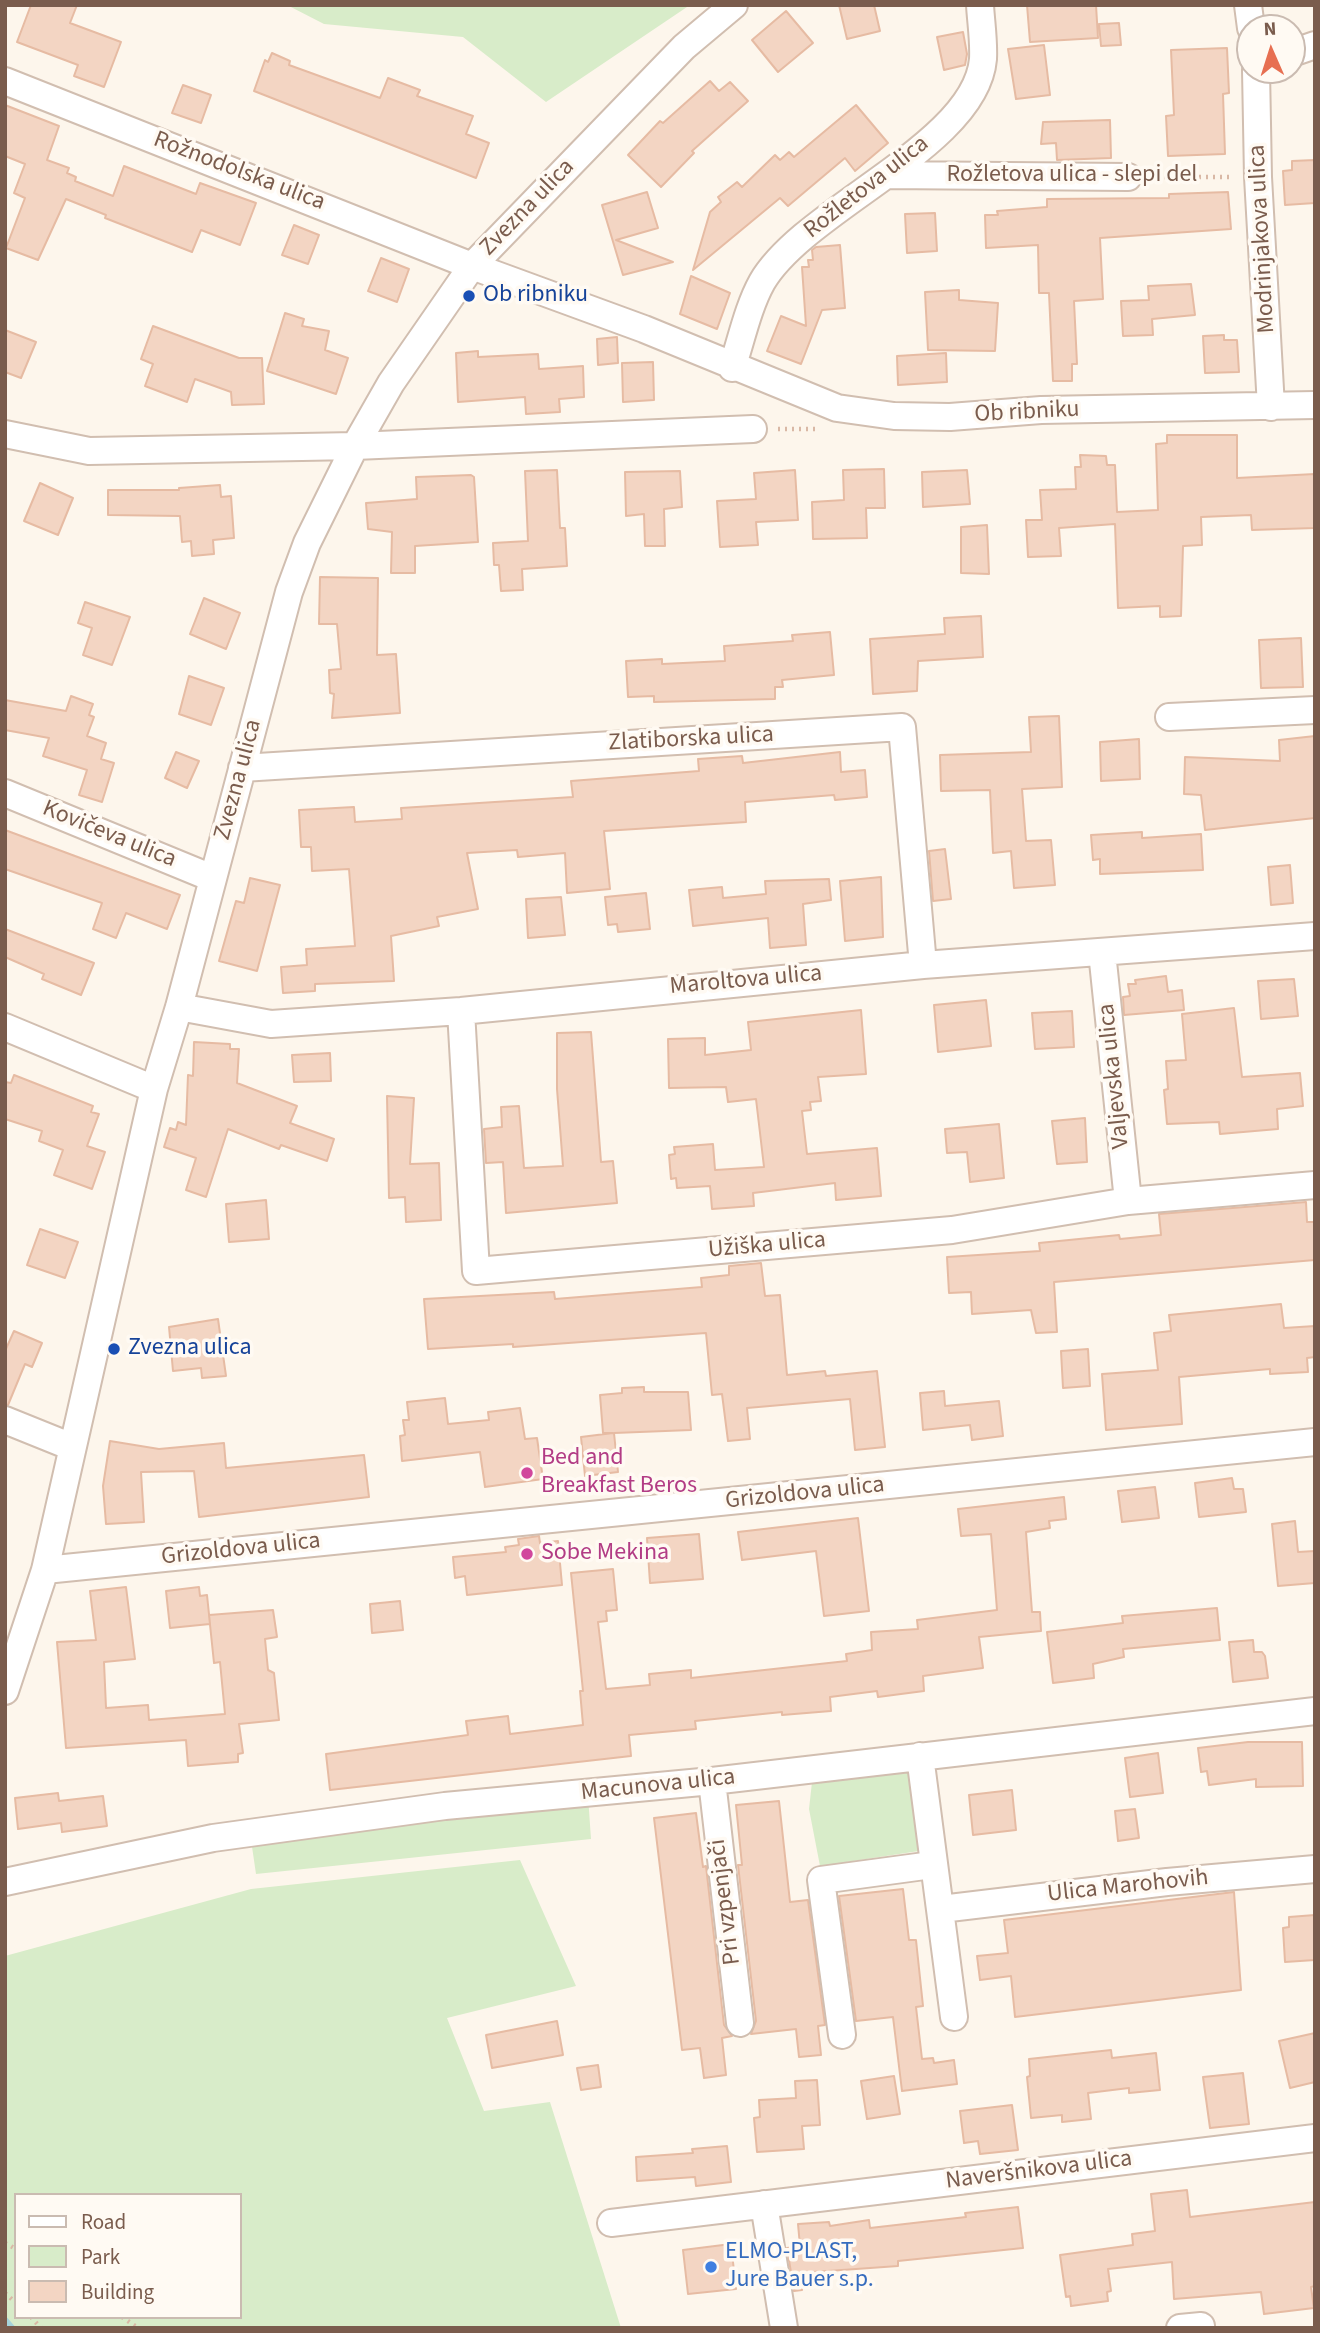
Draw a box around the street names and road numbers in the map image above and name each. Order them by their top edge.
street label: Rožnodolska ulica [149,126,329,218]
street label: Rožletova ulica [799,130,935,246]
street label: Modrinjakova ulica [1244,144,1282,334]
street label: Zvezna ulica [475,154,581,262]
street label: Rožletova ulica - slepi del [947,162,1197,190]
street label: Ob ribniku [974,396,1080,430]
street label: Zvezna ulica [209,717,269,843]
street label: Zlatiborska ulica [607,721,775,759]
street label: Kovičeva ulica [38,795,180,875]
street label: Maroltova ulica [669,960,823,1002]
street label: Valjevska ulica [1093,1002,1137,1150]
street label: Užiška ulica [707,1227,827,1265]
street label: Grizoldova ulica [724,1471,886,1517]
street label: Grizoldova ulica [160,1527,322,1573]
street label: Macunova ulica [579,1764,737,1808]
street label: Pri vzpenjači [704,1837,748,1967]
street label: Ulica Marohovih [1046,1864,1210,1910]
street label: Naveršnikova ulica [944,2145,1134,2197]

